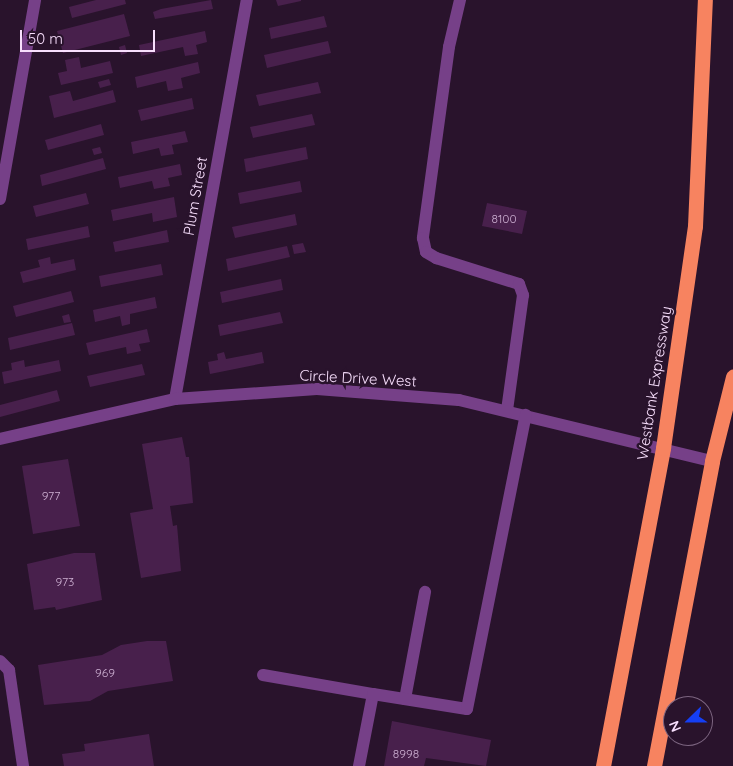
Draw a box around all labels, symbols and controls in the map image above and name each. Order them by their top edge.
scale bar [22,20,158,52]
text: 50 m [28,29,63,48]
street label: Plum Street [179,155,211,237]
house number: 8100 [491,212,517,226]
street label: Westbank Expressway [633,305,675,461]
street label: Circle Drive West [299,366,417,390]
house number: 977 [42,489,60,503]
house number: 973 [56,575,74,589]
house number: 969 [95,666,115,680]
north arrow [663,696,713,746]
text: N [665,718,685,734]
house number: 8998 [393,747,419,761]

